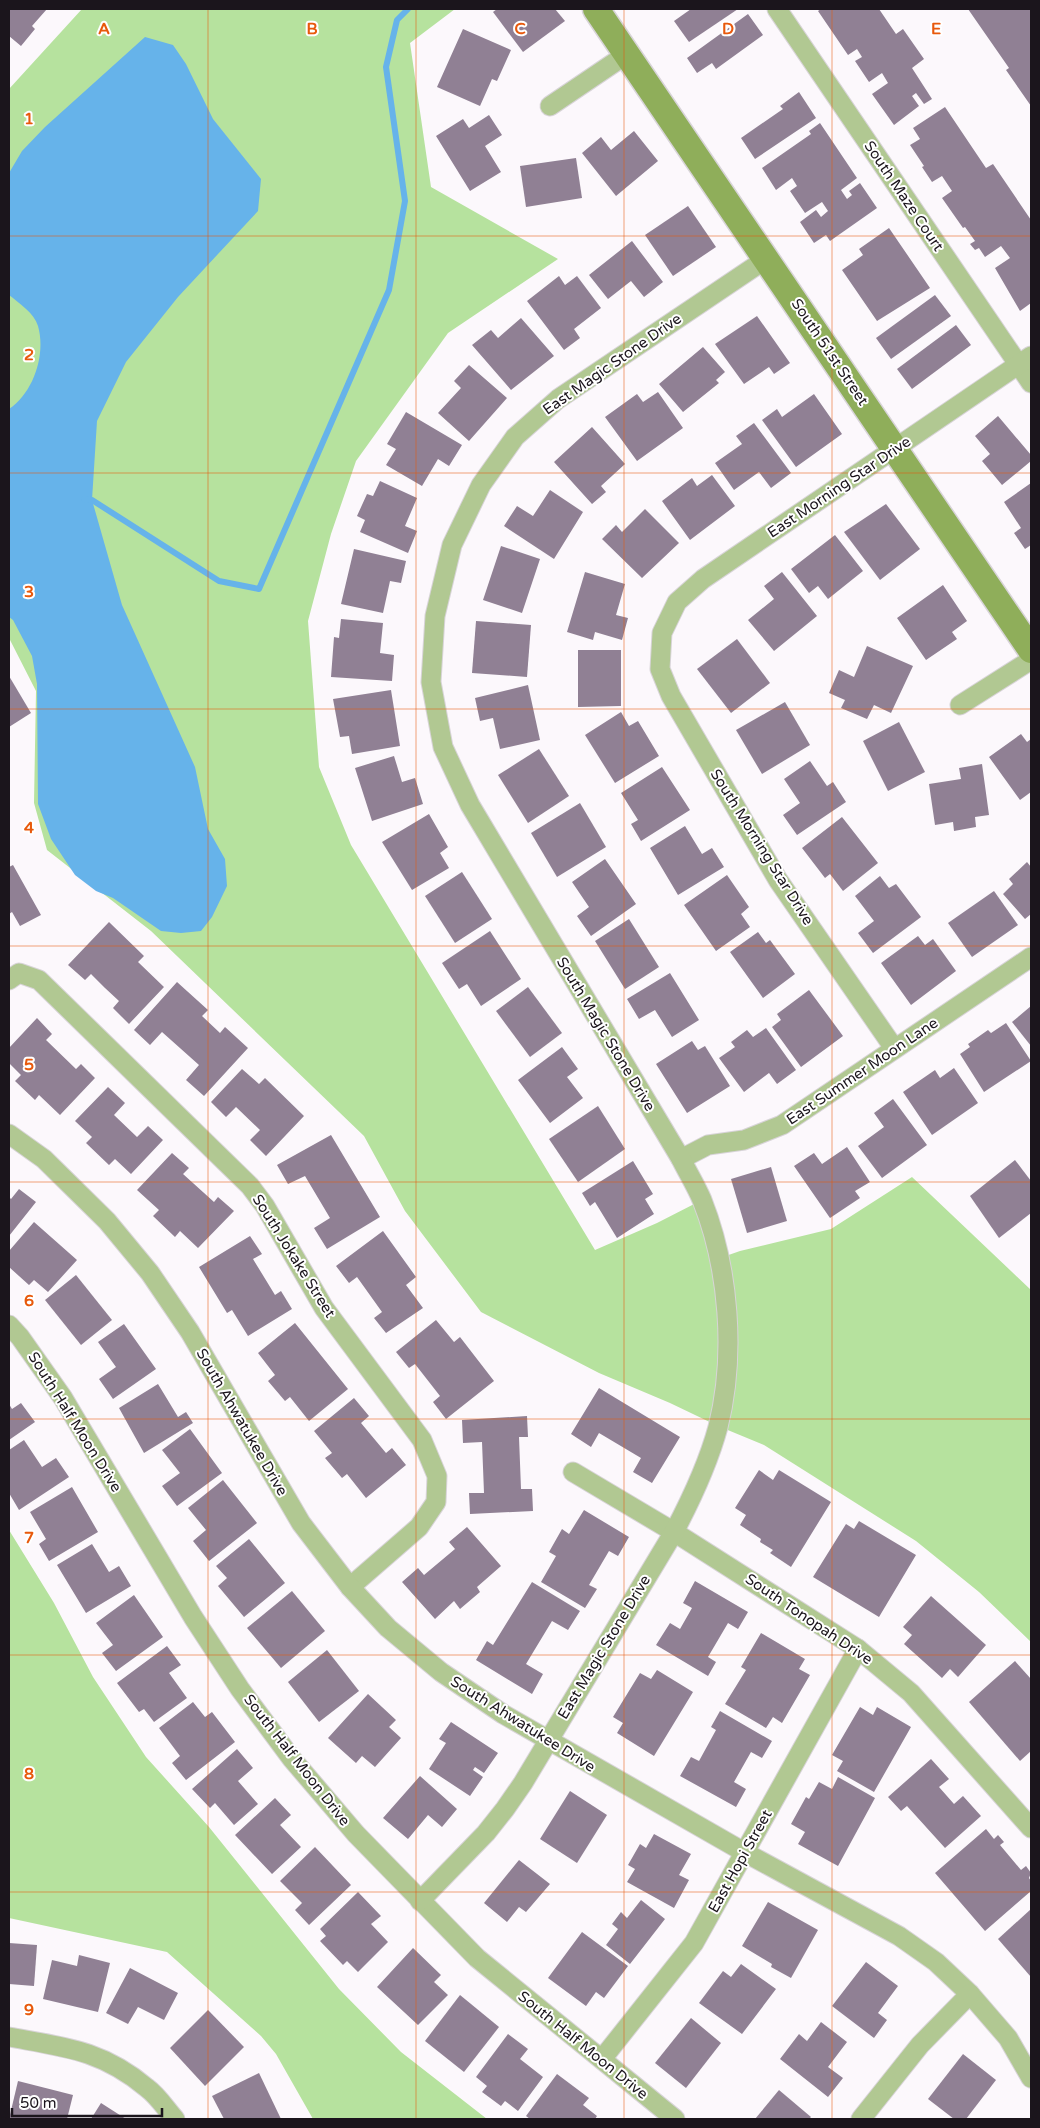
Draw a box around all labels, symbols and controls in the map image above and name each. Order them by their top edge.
text: A [98,19,110,39]
text: B [306,19,318,39]
text: C [514,19,526,39]
text: D [722,19,734,39]
text: E [931,19,941,39]
text: 1 [24,109,34,129]
street label: South Maze Court [860,138,948,255]
street label: South 51st Street [788,295,872,409]
street label: East Magic Stone Drive [539,309,685,419]
text: 2 [24,345,34,365]
street label: East Morning Star Drive [764,432,914,542]
text: 3 [24,582,34,602]
street label: South Morning Star Drive [707,766,817,928]
text: 4 [24,818,34,838]
street label: South Magic Stone Drive [553,954,659,1114]
street label: East Summer Moon Lane [783,1014,941,1128]
text: 5 [24,1055,34,1075]
street label: South Jokake Street [249,1191,339,1321]
text: 6 [24,1291,34,1311]
street label: South Ahwatukee Drive [192,1345,292,1499]
street label: South Half Moon Drive [24,1349,126,1495]
text: 7 [24,1528,34,1548]
street label: South Tonopah Drive [742,1570,876,1668]
street label: East Magic Stone Drive [554,1572,654,1722]
street label: South Ahwatukee Drive [447,1672,599,1776]
street label: South Half Moon Drive [240,1691,354,1829]
text: 8 [24,1764,34,1784]
street label: East Hopi Street [704,1806,776,1916]
street label: South Half Moon Drive [514,1987,652,2103]
text: 9 [24,2000,34,2020]
scale bar [12,2086,162,2118]
text: 50 m [20,2094,57,2112]

